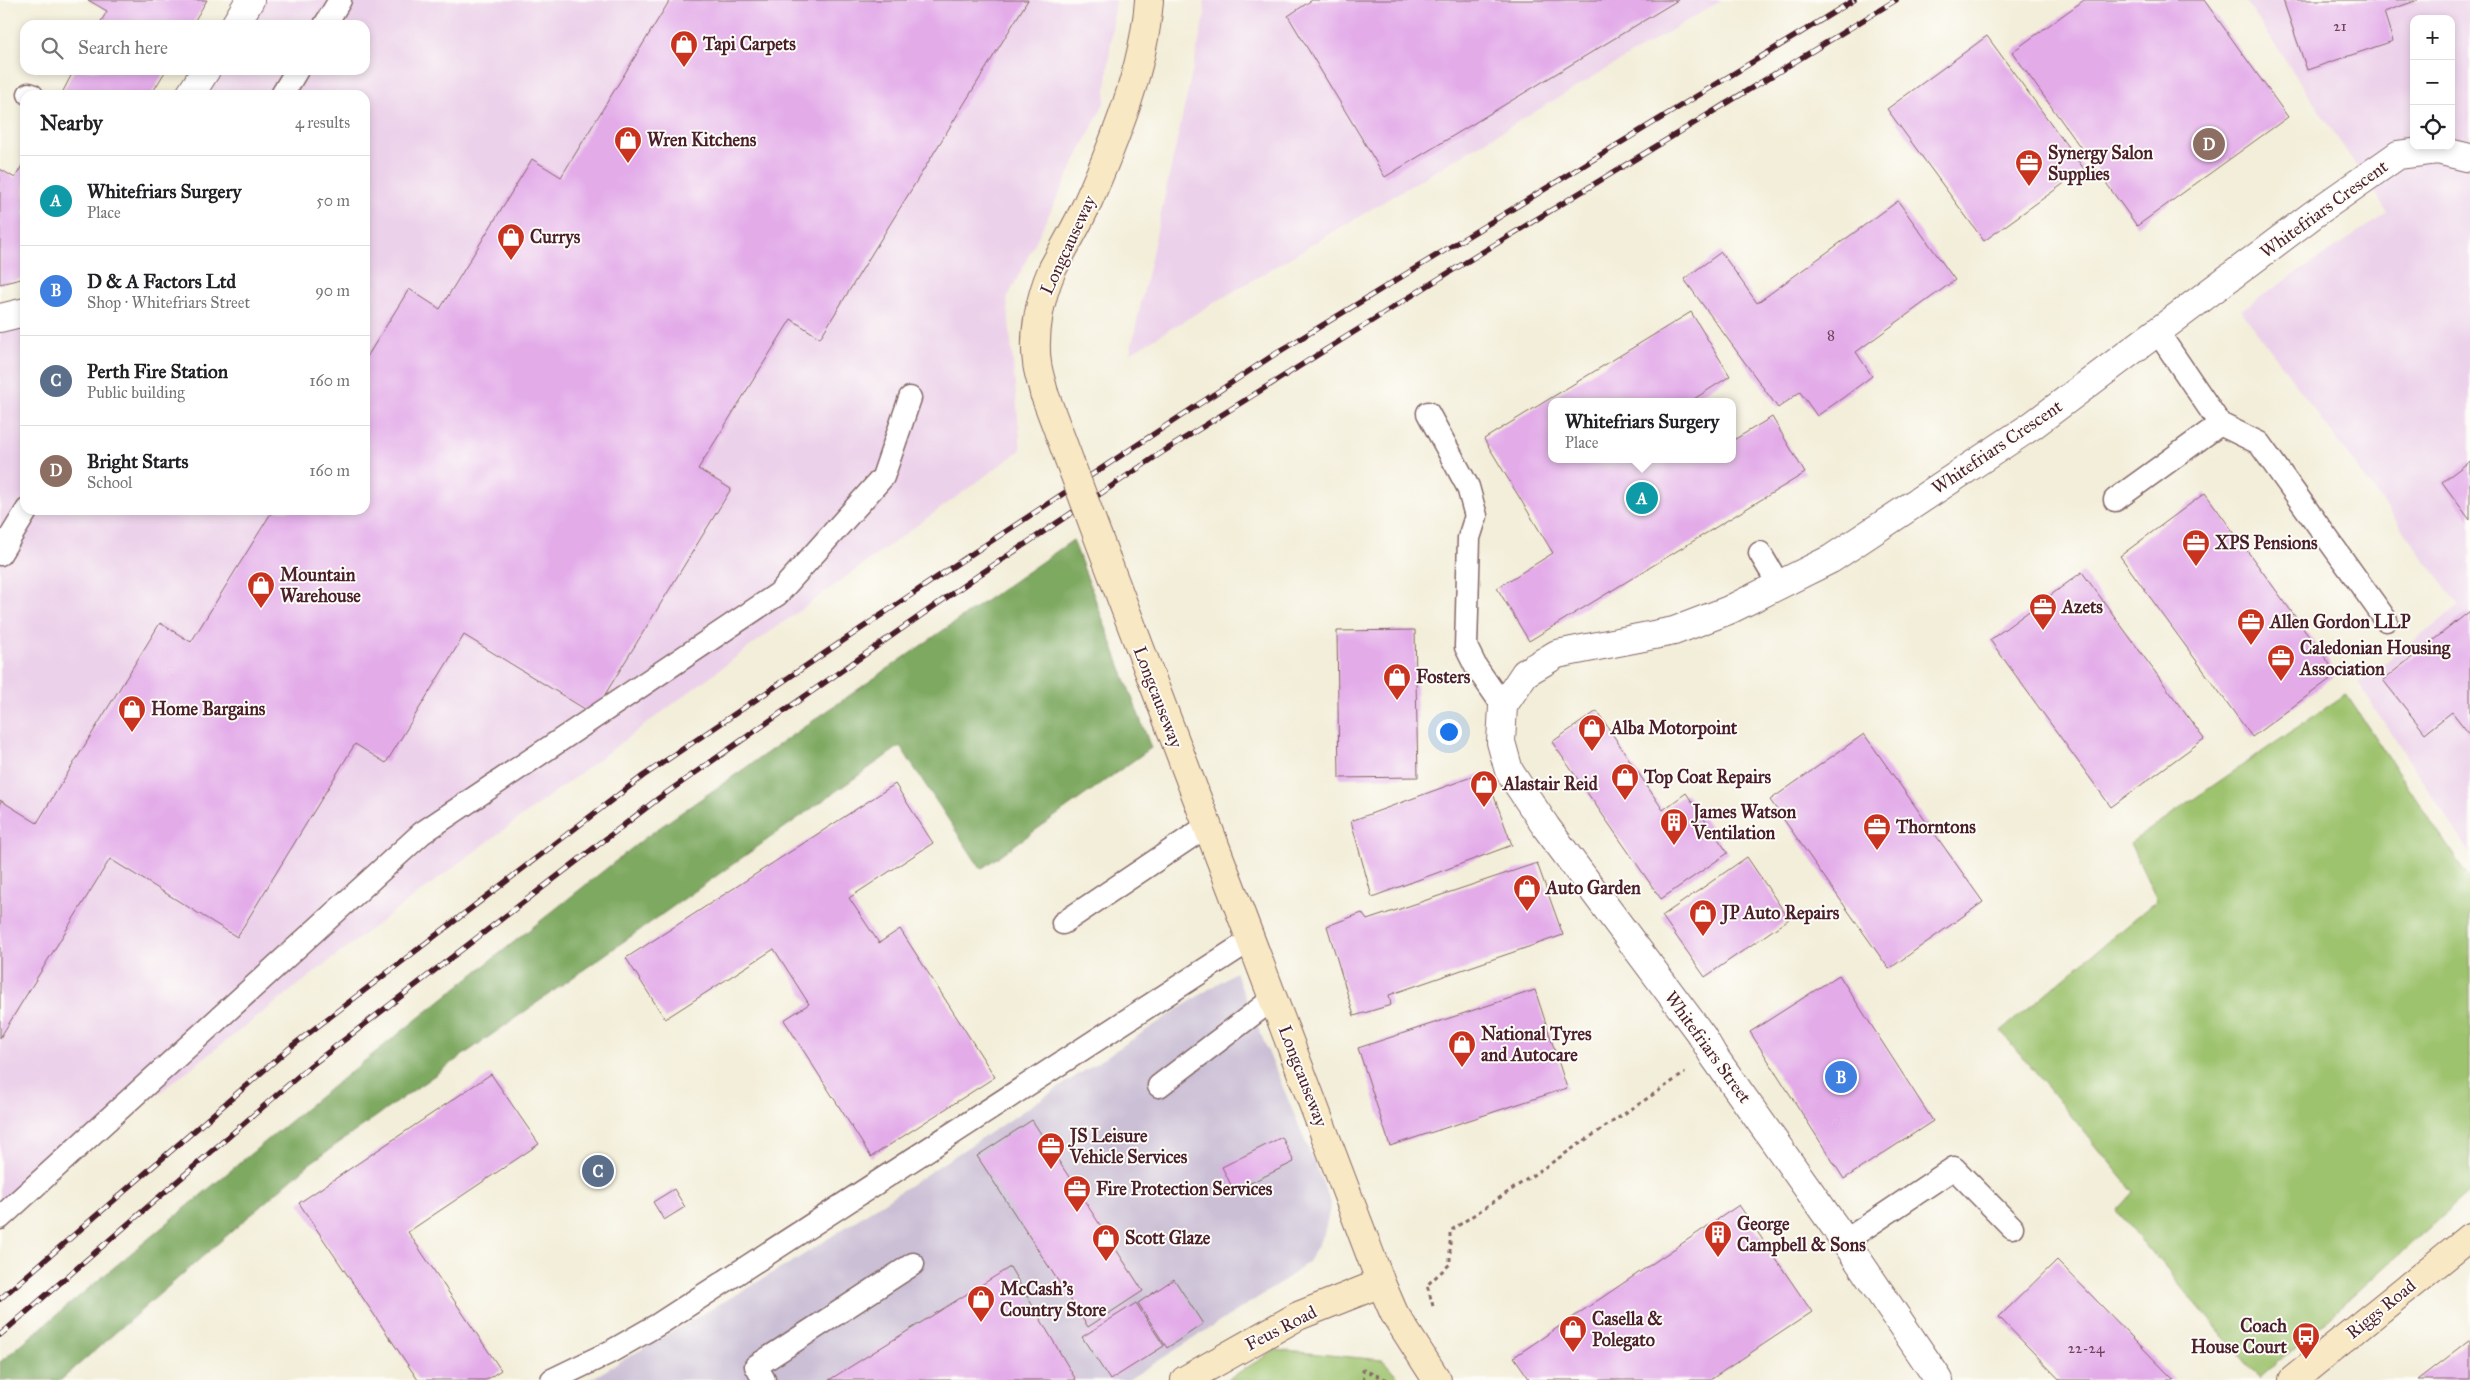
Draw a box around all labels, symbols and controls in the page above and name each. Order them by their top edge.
map controls [2410,15,2455,150]
button: + [2410,15,2455,60]
house number: 21 [2333,17,2347,35]
search box [20,20,370,75]
shop icon: Tapi Carpets [669,29,699,68]
place label: Tapi Carpets [702,33,796,56]
icon: search [38,34,66,62]
text: Search here [78,36,168,59]
button: − [2410,60,2455,105]
button: locate [2410,105,2455,150]
text: Nearby [40,110,103,136]
text: 4 results [295,113,350,132]
shop icon: Wren Kitchens [613,125,643,164]
pin: D [2193,125,2225,163]
place label: Wren Kitchens [647,129,757,151]
place label: Synergy Salon Supplies [2048,142,2153,186]
office icon: Synergy Salon Supplies [2014,148,2044,187]
street label: Whitefriars Crescent [2256,155,2393,263]
text: Whitefriars Surgery [87,180,241,203]
text: A [51,191,61,210]
text: 50 m [316,191,350,210]
street label: Longcauseway [1035,191,1102,299]
text: Place [87,203,121,222]
shop icon: Currys [496,222,526,261]
place label: Currys [530,226,581,249]
text: D & A Factors Ltd [87,270,236,293]
text: B [51,281,61,300]
text: 90 m [315,281,350,300]
text: Shop · Whitefriars Street [87,293,250,312]
house number: 8 [1827,326,1835,344]
text: Perth Fire Station [87,360,228,383]
text: C [51,371,61,390]
text: 160 m [309,371,350,390]
text: Public building [87,383,185,402]
street label: Whitefriars Crescent [1928,395,2067,499]
popup [1548,398,1736,463]
text: Whitefriars Surgery [1565,410,1719,433]
text: Place [1565,433,1598,452]
text: Bright Starts [87,450,188,473]
text: D [50,461,62,480]
text: 160 m [309,461,350,480]
text: School [87,473,132,492]
pin: A [1626,479,1658,517]
office icon: XPS Pensions [2181,528,2211,567]
place label: XPS Pensions [2214,532,2318,554]
place label: Mountain Warehouse [280,564,361,607]
shop icon: Mountain Warehouse [246,570,276,609]
office icon: Azets [2028,592,2058,631]
place label: Azets [2061,596,2103,618]
office icon: Allen Gordon LLP [2236,607,2266,646]
place label: Allen Gordon LLP [2269,611,2411,633]
place label: Caledonian Housing Association [2299,637,2451,680]
street label: Longcauseway [1128,643,1188,752]
office icon: Caledonian Housing Association [2266,643,2296,682]
shop icon: Fosters [1382,662,1412,701]
place label: Fosters [1416,666,1471,688]
shop icon: Home Bargains [117,694,147,733]
place label: Home Bargains [151,698,266,721]
shop icon: Alba Motorpoint [1577,713,1607,752]
place label: Alba Motorpoint [1610,717,1738,740]
your location [1436,719,1462,745]
shop icon: Top Coat Repairs [1610,762,1640,801]
place label: Top Coat Repairs [1643,766,1772,789]
shop icon: Alastair Reid [1469,769,1499,808]
place label: Alastair Reid [1502,773,1599,795]
place label: James Watson Ventilation [1691,801,1796,844]
building icon: James Watson Ventilation [1659,807,1689,846]
office icon: Thorntons [1862,812,1892,851]
place label: Thorntons [1895,816,1976,838]
shop icon: Auto Garden [1512,873,1542,912]
place label: Auto Garden [1545,877,1641,899]
shop icon: JP Auto Repairs [1688,898,1718,937]
place label: JP Auto Repairs [1720,902,1840,925]
street label: Whitefriars Street [1660,987,1756,1108]
street label: Longcauseway [1273,1022,1333,1131]
place label: National Tyres and Autocare [1481,1023,1592,1066]
shop icon: National Tyres and Autocare [1447,1029,1477,1068]
pin: B [1825,1058,1857,1096]
place label: JS Leisure Vehicle Services [1068,1125,1188,1168]
office icon: JS Leisure Vehicle Services [1036,1131,1066,1170]
pin: C [582,1152,614,1190]
office icon: Fire Protection Services [1062,1174,1092,1213]
place label: Fire Protection Services [1096,1178,1273,1200]
place label: George Campbell & Sons [1737,1213,1866,1257]
building icon: George Campbell & Sons [1703,1219,1733,1258]
shop icon: Scott Glaze [1091,1223,1121,1262]
place label: Scott Glaze [1125,1227,1211,1249]
street label: Riggs Road [2342,1274,2421,1345]
place label: McCash's Country Store [1000,1278,1107,1322]
shop icon: McCash's Country Store [966,1284,996,1323]
street label: Feus Road [1242,1301,1320,1355]
place label: Casella & Polegato [1592,1308,1662,1352]
shop icon: Casella & Polegato [1558,1314,1588,1353]
place label: Coach House Court [2191,1315,2288,1358]
bus stop icon: Coach House Court [2291,1321,2321,1360]
house number: 22-24 [2068,1339,2105,1357]

